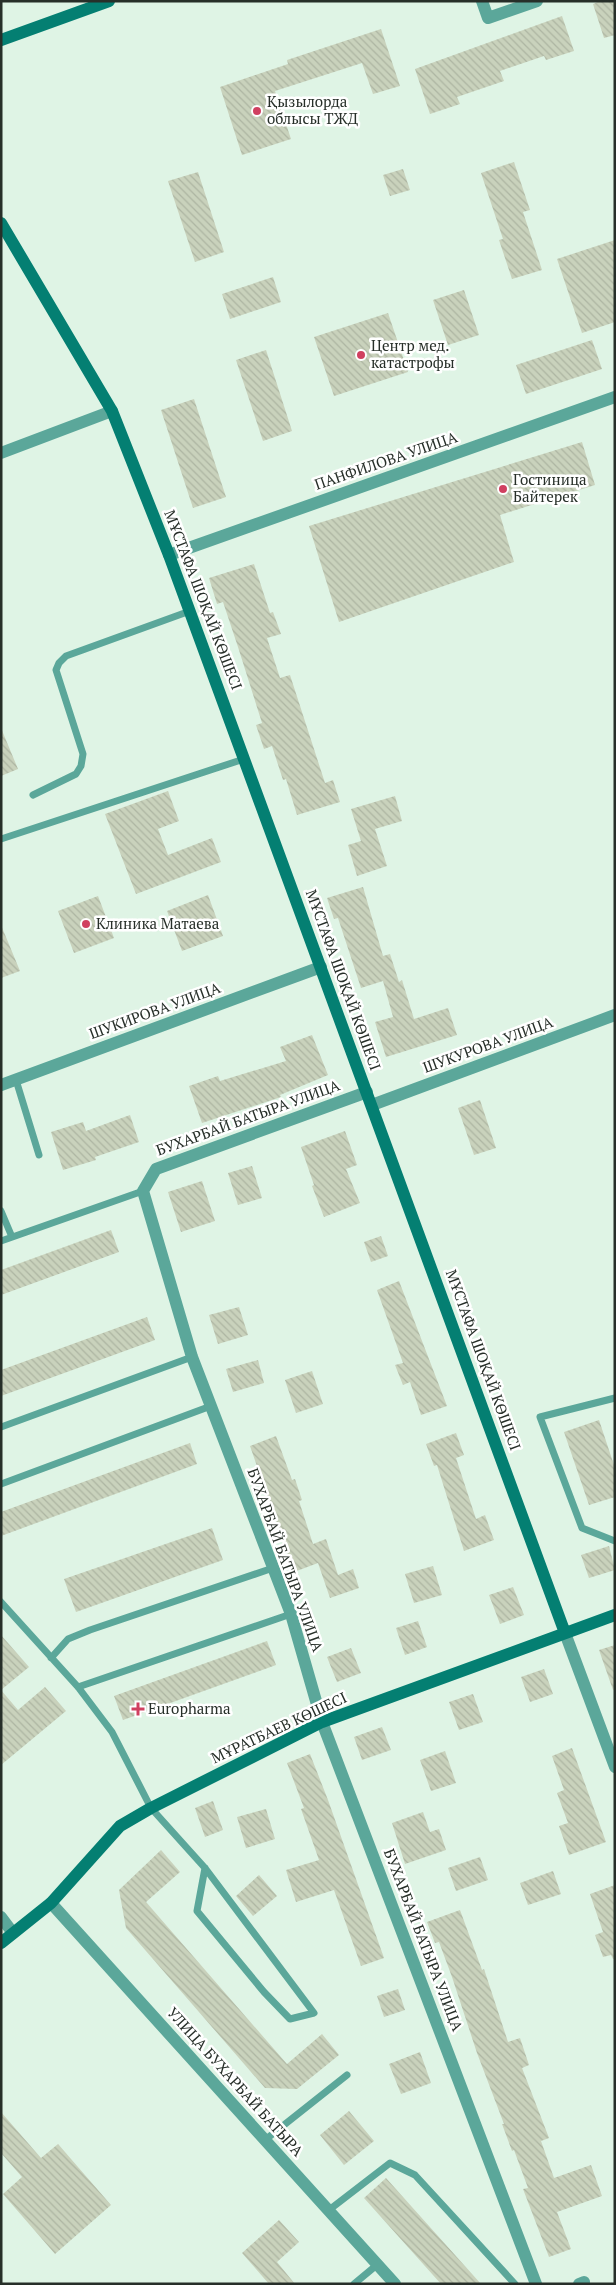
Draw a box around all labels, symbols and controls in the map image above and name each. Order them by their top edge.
place label: Қызылорда облысы ТЖД [267,91,359,128]
marker: Қызылорда облысы ТЖД [251,105,263,117]
place label: Центр мед. катастрофы [371,335,455,372]
marker: Центр мед. катастрофы [355,349,367,361]
street label: ПАНФИЛОВА УЛИЦА [312,426,460,494]
place label: Гостиница Байтерек [513,469,587,506]
marker: Гостиница Байтерек [497,483,509,495]
street label: МҰСТАФА ШОҚАЙ КӨШЕСІ [160,507,248,692]
street label: МҰСТАФА ШОҚАЙ КӨШЕСІ [302,886,386,1073]
place label: Клиника Матаева [96,913,220,933]
marker: Клиника Матаева [80,918,92,930]
street label: ШУКИРОВА УЛИЦА [86,977,224,1043]
street label: ШУКУРОВА УЛИЦА [420,1011,556,1077]
street label: БУХАРБАЙ БАТЫРА УЛИЦА [153,1074,343,1160]
street label: МҰСТАФА ШОҚАЙ КӨШЕСІ [442,1266,526,1453]
street label: БУХАРБАЙ БАТЫРА УЛИЦА [243,1465,329,1655]
street label: МҰРАТБАЕВ КӨШЕСІ [207,1687,350,1767]
place label: Europharma [148,1698,231,1718]
marker: Europharma [132,1703,144,1715]
street label: БУХАРБАЙ БАТЫРА УЛИЦА [380,1846,468,2034]
street label: УЛИЦА БУХАРБАЙ БАТЫРА [163,2002,309,2161]

